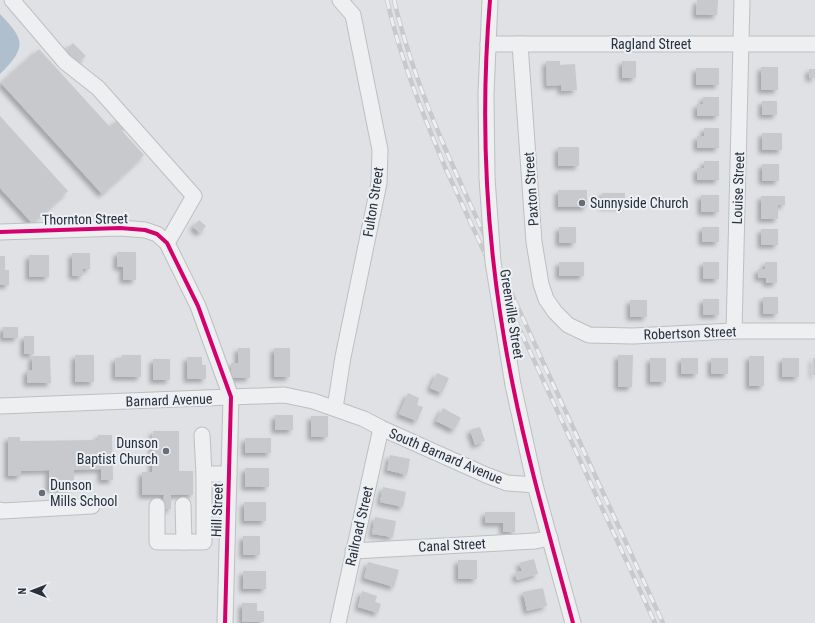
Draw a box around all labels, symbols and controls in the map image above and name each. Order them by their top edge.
street label: Ragland Street [611,36,691,52]
street label: Paxton Street [520,151,542,227]
street label: Louise Street [729,151,747,225]
street label: Fulton Street [360,166,386,238]
place label: Sunnyside Church [590,195,689,211]
marker: Sunnyside Church [577,198,587,208]
street label: Thornton Street [42,210,128,228]
street label: Greenville Street [497,268,527,360]
street label: Robertson Street [643,323,737,343]
street label: Barnard Avenue [125,390,213,410]
street label: South Barnard Avenue [387,425,506,487]
place label: Dunson Baptist Church [77,435,158,467]
marker: Dunson Baptist Church [161,446,171,456]
place label: Dunson Mills School [50,477,118,509]
street label: Hill Street [208,483,226,537]
street label: Railroad Street [342,485,376,567]
marker: Dunson Mills School [37,488,47,498]
street label: Canal Street [418,535,486,555]
north arrow [12,571,52,611]
text: N [16,587,29,594]

